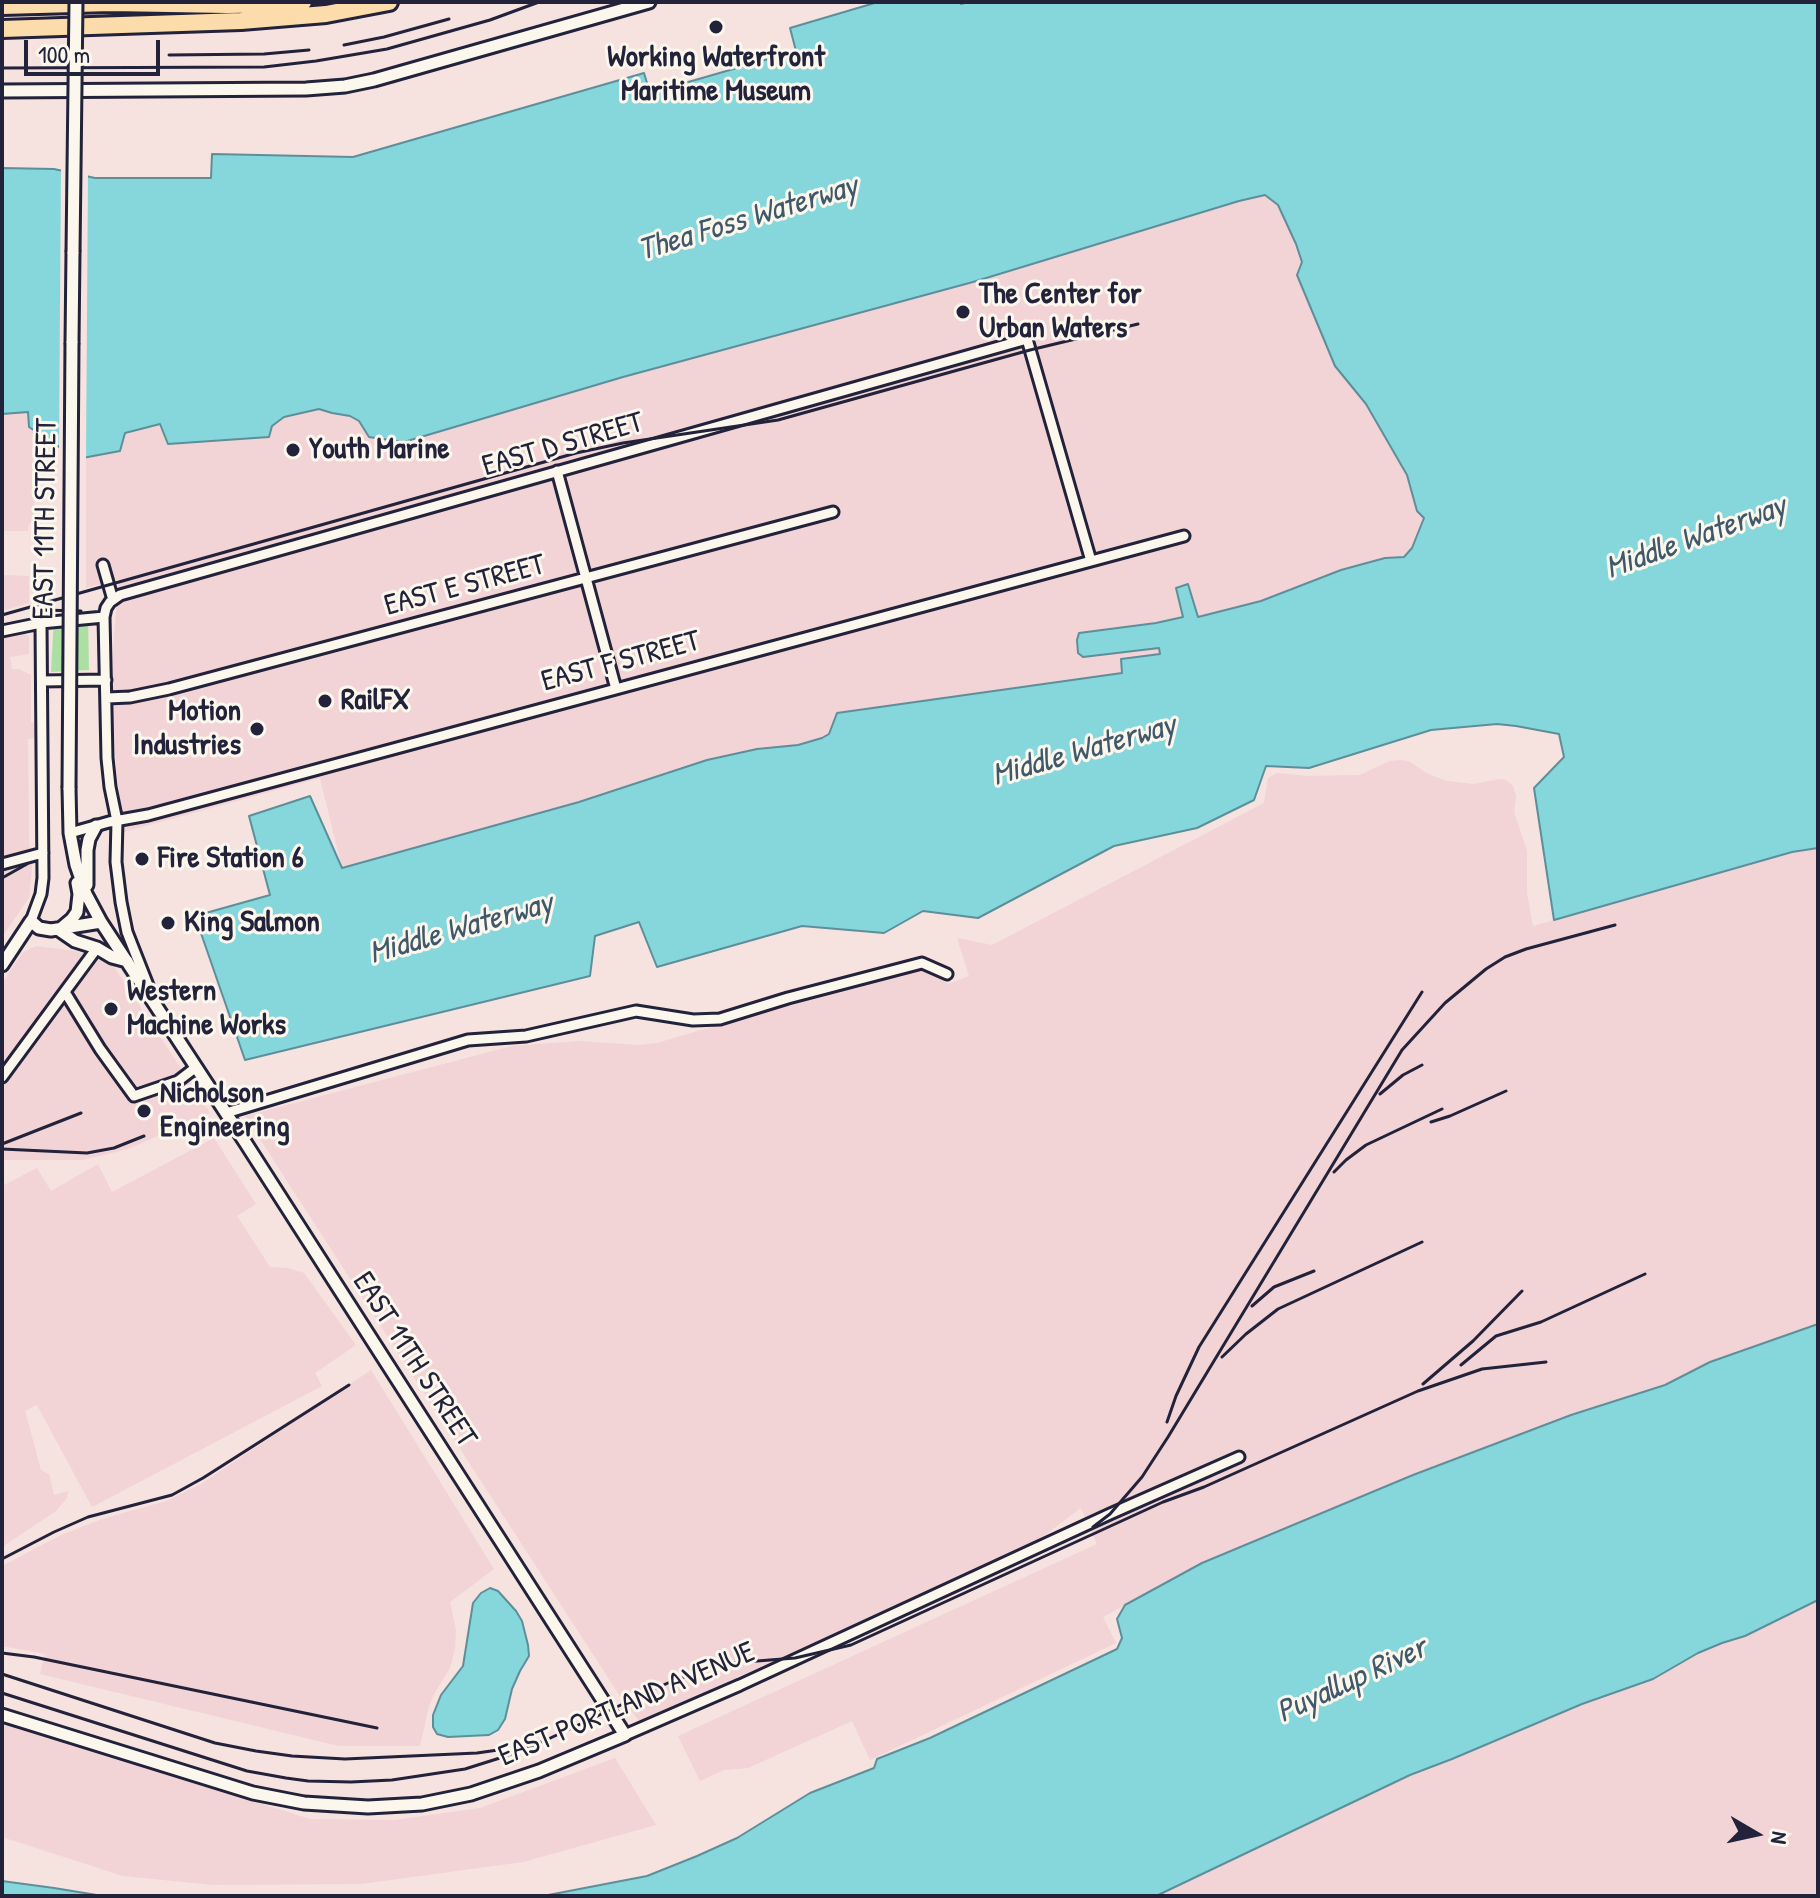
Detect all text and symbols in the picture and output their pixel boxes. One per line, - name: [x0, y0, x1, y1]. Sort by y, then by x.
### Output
- marker: Working Waterfront Maritime Museum: [707, 18, 725, 36]
- scale bar: [28, 24, 164, 74]
- text: 100 m: [38, 38, 90, 70]
- place label: Working Waterfront Maritime Museum: [607, 40, 825, 110]
- water label: Thea Foss Waterway: [634, 167, 862, 271]
- place label: The Center for Urban Waters: [979, 277, 1142, 348]
- marker: The Center for Urban Waters: [954, 303, 972, 321]
- street label: EAST D STREET: [478, 405, 648, 485]
- street label: EAST 11TH STREET: [26, 418, 66, 620]
- place label: Youth Marine: [309, 432, 450, 468]
- marker: Youth Marine: [284, 441, 302, 459]
- water label: Middle Waterway: [1601, 488, 1791, 588]
- street label: EAST E STREET: [381, 547, 549, 625]
- street label: EAST F STREET: [538, 624, 704, 700]
- place label: RailFX: [341, 683, 410, 719]
- marker: RailFX: [316, 692, 334, 710]
- place label: Motion Industries: [133, 694, 241, 764]
- water label: Middle Waterway: [988, 706, 1180, 796]
- marker: Motion Industries: [248, 720, 266, 738]
- place label: Fire Station 6: [158, 841, 304, 877]
- marker: Fire Station 6: [133, 850, 151, 868]
- water label: Middle Waterway: [365, 884, 557, 974]
- place label: King Salmon: [184, 905, 320, 941]
- marker: King Salmon: [159, 914, 177, 932]
- place label: Western Machine Works: [127, 974, 286, 1044]
- marker: Western Machine Works: [102, 1000, 120, 1018]
- place label: Nicholson Engineering: [160, 1076, 290, 1146]
- marker: Nicholson Engineering: [135, 1102, 153, 1120]
- street label: EAST 11TH STREET: [344, 1266, 484, 1454]
- water label: Puyallup River: [1271, 1629, 1433, 1733]
- street label: EAST PORTLAND AVENUE: [494, 1635, 760, 1775]
- north arrow: [1716, 1794, 1796, 1874]
- text: N: [1764, 1830, 1795, 1846]

